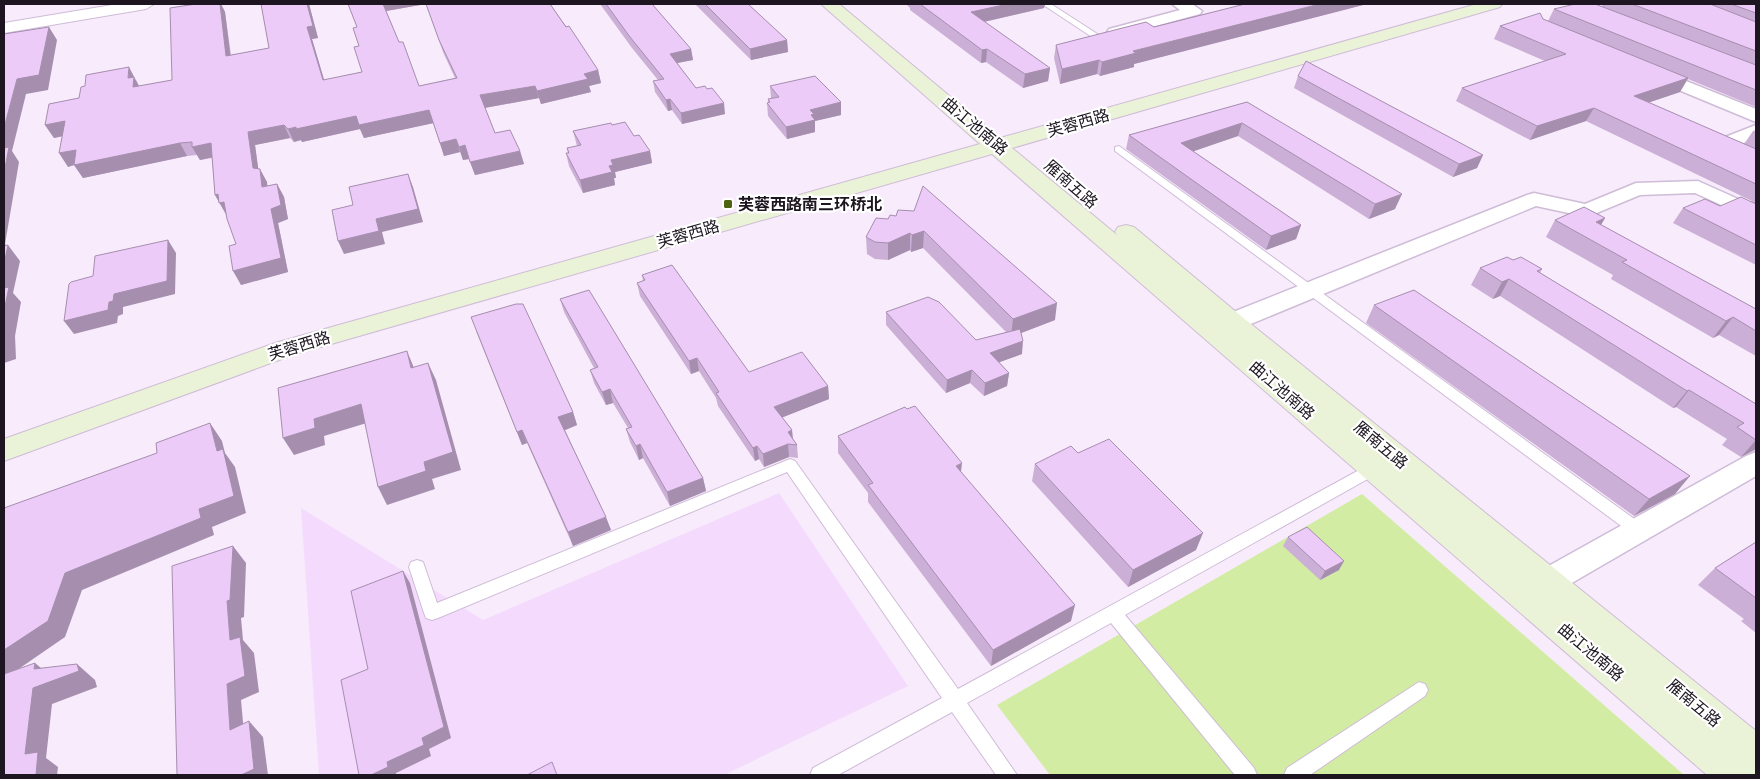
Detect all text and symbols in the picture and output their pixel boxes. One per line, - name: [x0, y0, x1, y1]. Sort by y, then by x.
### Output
- street label: 曲江池南路: [938, 93, 1012, 159]
- street label: 芙蓉西路: [1045, 105, 1111, 141]
- street label: 雁南五路: [1041, 156, 1101, 212]
- place label: 芙蓉西路南三环桥北: [738, 195, 882, 214]
- marker: 芙蓉西路南三环桥北: [722, 198, 734, 210]
- street label: 芙蓉西路: [655, 216, 721, 252]
- street label: 芙蓉西路: [266, 328, 332, 364]
- street label: 曲江池南路: [1246, 357, 1318, 423]
- street label: 雁南五路: [1350, 417, 1412, 473]
- street label: 曲江池南路: [1554, 619, 1628, 685]
- street label: 雁南五路: [1663, 675, 1725, 731]

